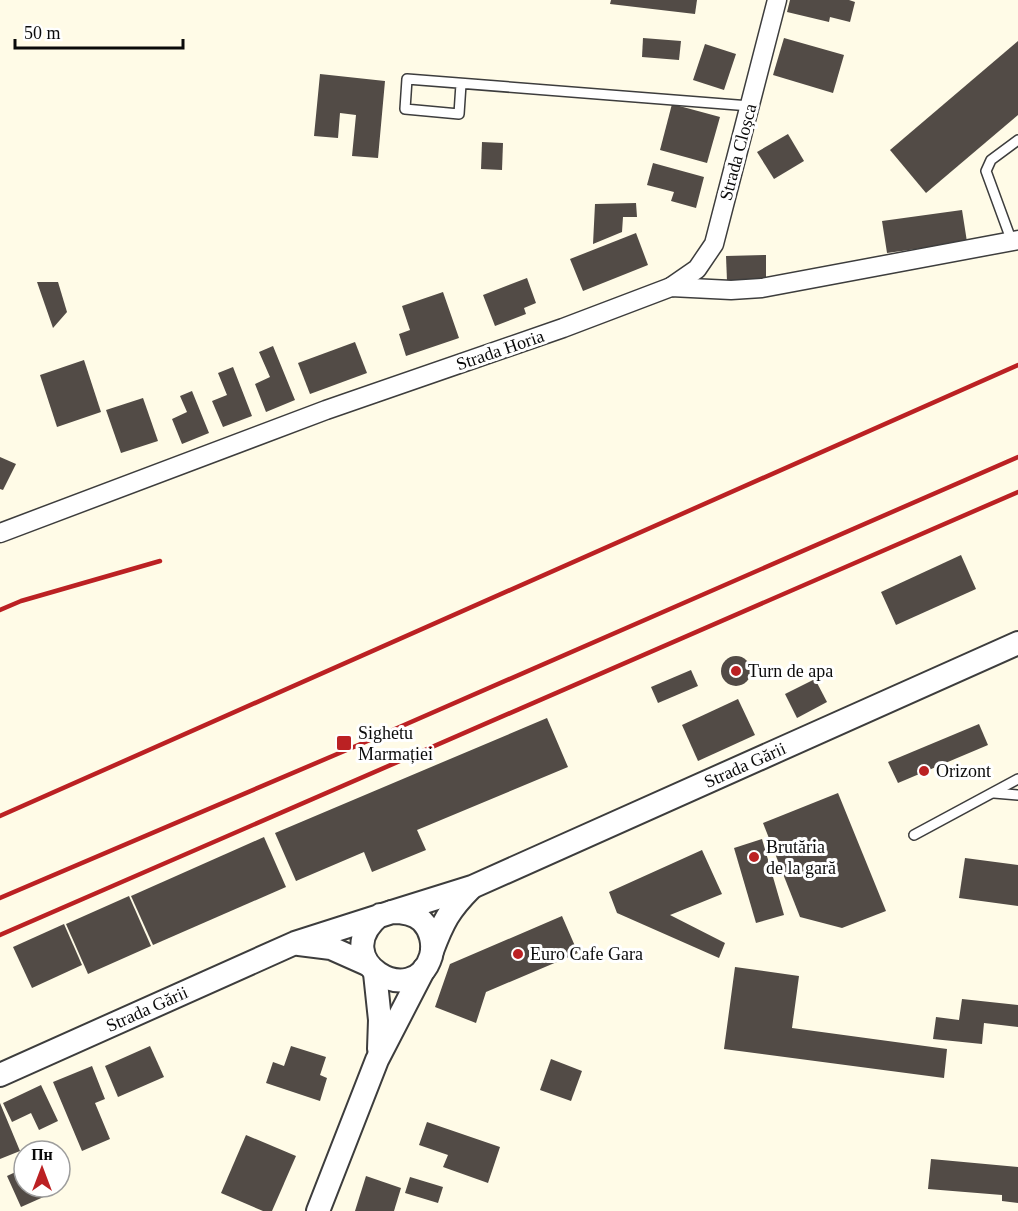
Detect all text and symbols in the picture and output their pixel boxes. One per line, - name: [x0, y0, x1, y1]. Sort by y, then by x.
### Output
- scale bar: [15, 12, 183, 50]
- text: 50 m: [24, 23, 61, 43]
- street label: Strada Cloșca: [715, 101, 761, 203]
- street label: Strada Horia: [454, 326, 547, 374]
- place label: Turn de apa: [748, 661, 833, 681]
- marker: Turn de apa: [729, 664, 743, 678]
- place label: Sighetu Marmației: [358, 723, 433, 764]
- marker: Sighetu Marmației: [335, 734, 353, 752]
- street label: Strada Gării: [701, 738, 789, 792]
- place label: Orizont: [936, 761, 991, 781]
- marker: Orizont: [917, 764, 931, 778]
- place label: Brutăria de la gară: [766, 837, 836, 878]
- marker: Brutăria de la gară: [747, 850, 761, 864]
- place label: Euro Cafe Gara: [530, 944, 643, 964]
- marker: Euro Cafe Gara: [511, 947, 525, 961]
- street label: Strada Gării: [103, 982, 191, 1036]
- north arrow: [12, 1139, 72, 1199]
- text: Пн: [31, 1146, 53, 1163]

